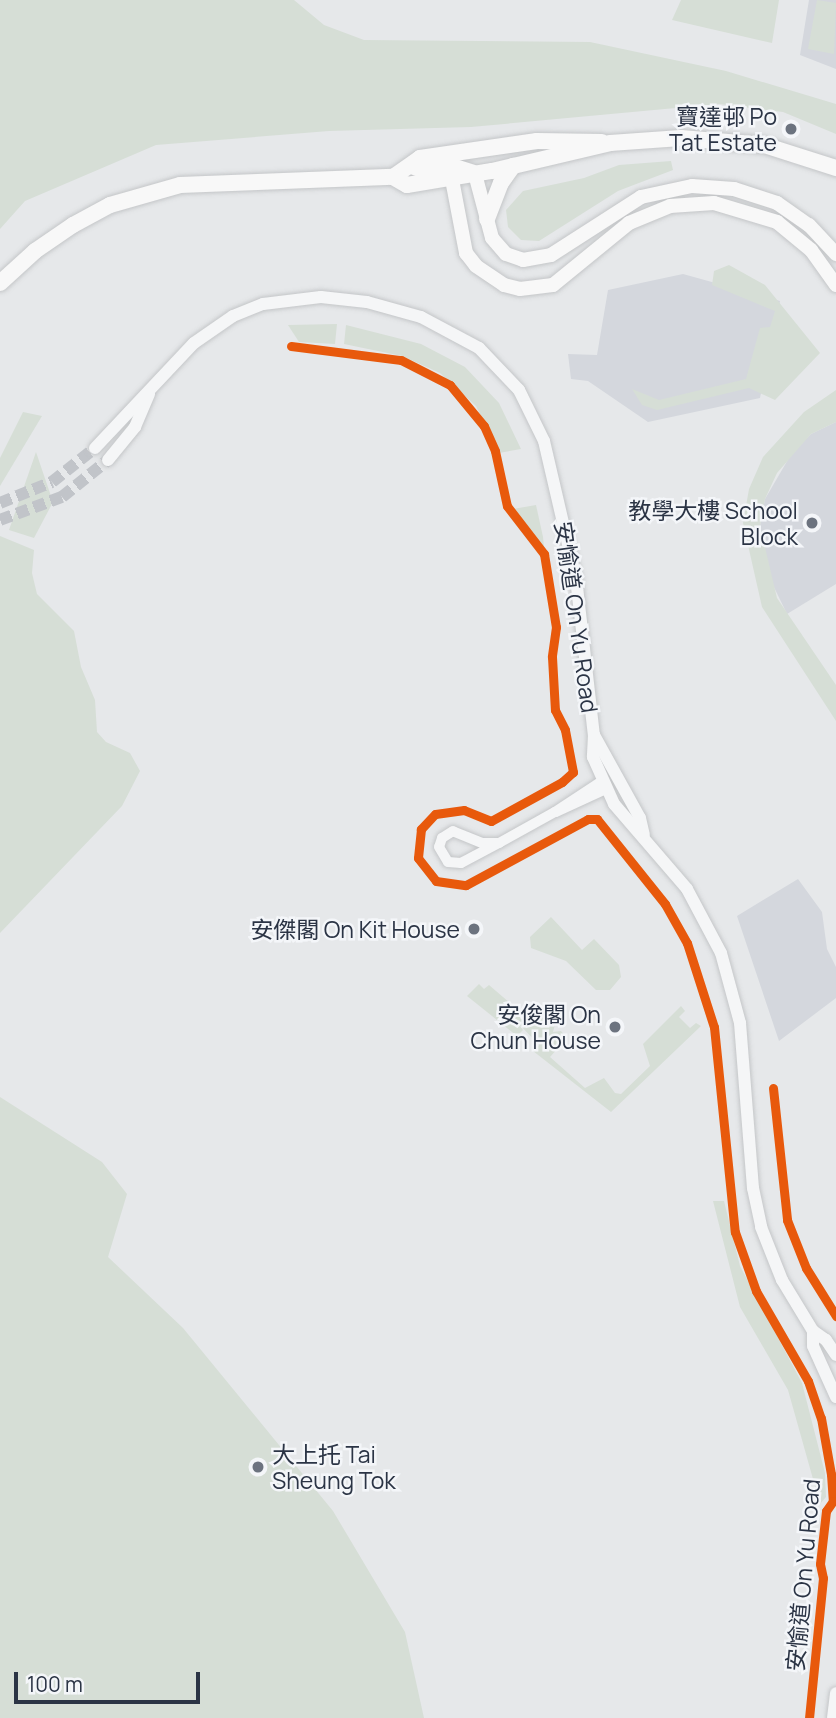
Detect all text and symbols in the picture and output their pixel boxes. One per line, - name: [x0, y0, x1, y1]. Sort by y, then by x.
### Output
- place label: 寶達邨 Po Tat Estate: [669, 102, 777, 156]
- marker: 寶達邨 Po Tat Estate: [783, 121, 799, 137]
- place label: 教學大樓 School Block: [628, 496, 798, 550]
- marker: 教學大樓 School Block: [804, 515, 820, 531]
- street label: 安愉道 On Yu Road: [550, 519, 604, 715]
- place label: 安傑閣 On Kit House: [250, 915, 460, 943]
- marker: 安傑閣 On Kit House: [466, 921, 482, 937]
- place label: 安俊閣 On Chun House: [470, 1000, 601, 1054]
- marker: 安俊閣 On Chun House: [607, 1019, 623, 1035]
- place label: 大上托 Tai Sheung Tok: [272, 1440, 396, 1494]
- marker: 大上托 Tai Sheung Tok: [250, 1459, 266, 1475]
- street label: 安愉道 On Yu Road: [781, 1478, 825, 1672]
- scale bar: [18, 1658, 203, 1702]
- text: 100 m: [27, 1670, 83, 1698]

